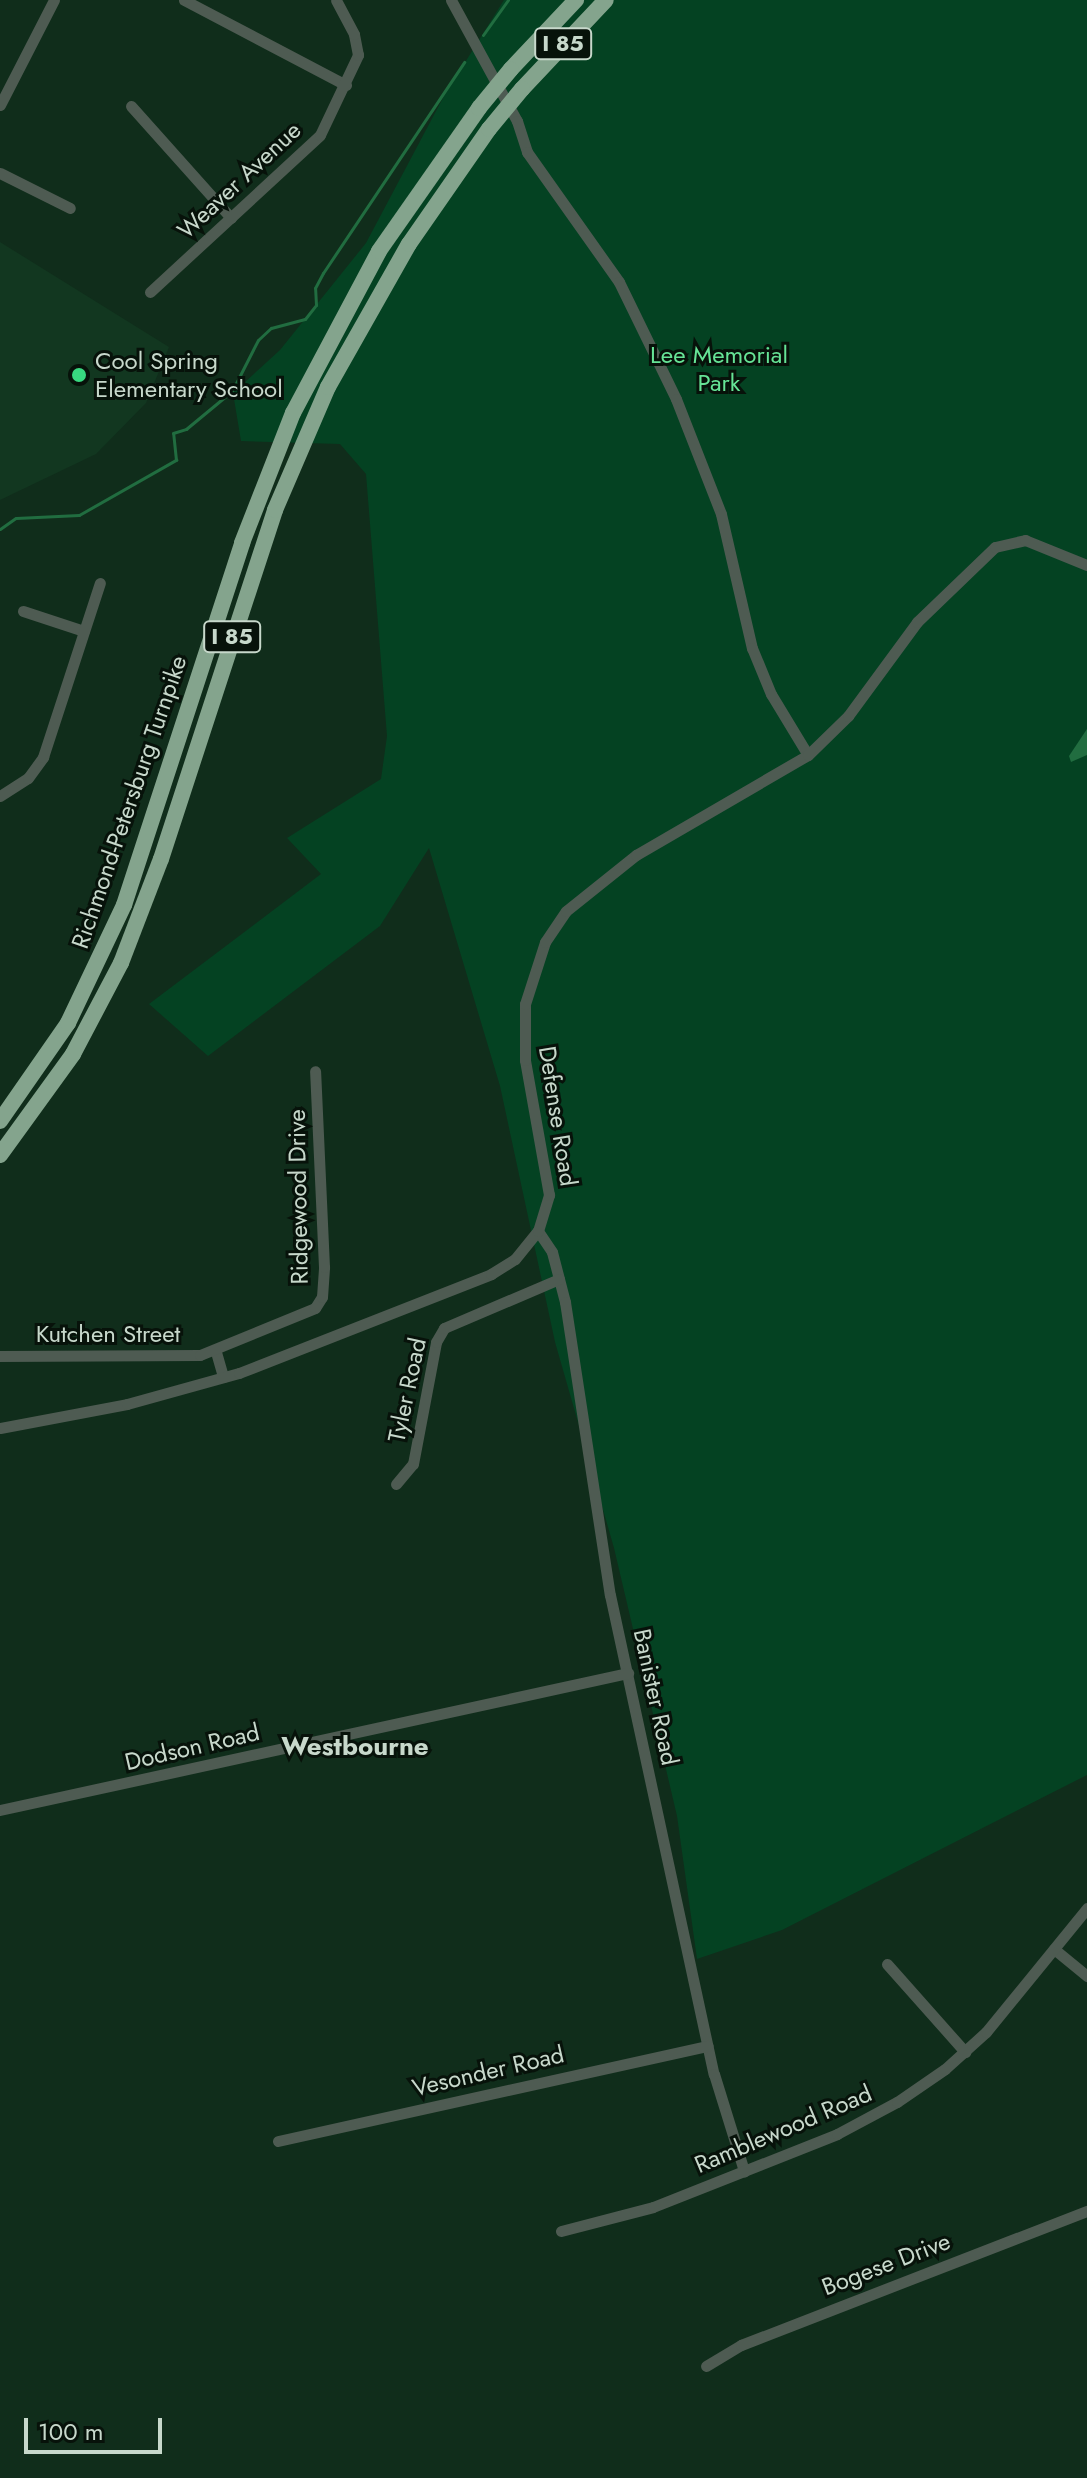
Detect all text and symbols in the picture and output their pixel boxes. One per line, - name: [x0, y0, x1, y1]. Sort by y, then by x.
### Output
- road number: I 85: [533, 26, 593, 62]
- street label: Weaver Avenue: [171, 115, 307, 245]
- park label: Lee Memorial Park: [650, 341, 788, 397]
- place label: Cool Spring Elementary School: [95, 347, 283, 403]
- marker: Cool Spring Elementary School: [70, 366, 88, 384]
- road number: I 85: [202, 619, 262, 655]
- street label: Richmond-Petersburg Turnpike: [65, 652, 193, 952]
- street label: Defense Road: [533, 1044, 583, 1188]
- street label: Ridgewood Drive: [282, 1109, 314, 1285]
- street label: Kutchen Street: [36, 1320, 180, 1348]
- street label: Tyler Road: [382, 1335, 432, 1445]
- street label: Banister Road: [627, 1626, 685, 1768]
- street label: Dodson Road: [122, 1718, 262, 1776]
- district label: Westbourne: [281, 1731, 429, 1763]
- street label: Vesonder Road: [409, 2040, 567, 2102]
- street label: Ramblewood Road: [690, 2079, 876, 2179]
- street label: Bogese Drive: [818, 2226, 954, 2302]
- scale bar: [28, 2402, 166, 2452]
- text: 100 m: [38, 2414, 104, 2449]

